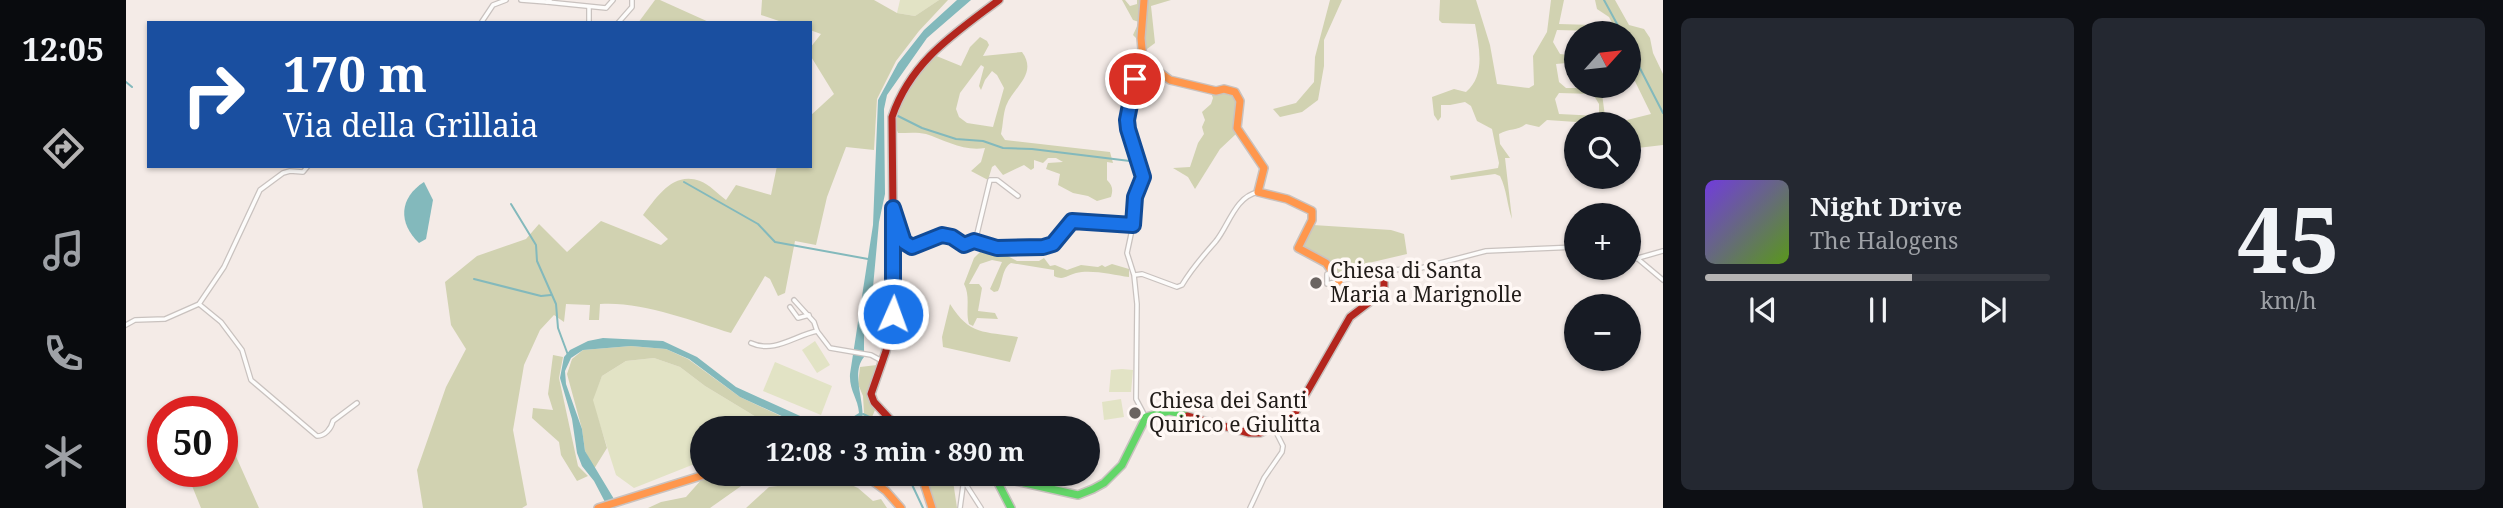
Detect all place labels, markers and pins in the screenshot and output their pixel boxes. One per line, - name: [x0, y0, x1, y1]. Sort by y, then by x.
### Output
- pin: [1105, 49, 1165, 109]
- place label: Chiesa di Santa Maria a Marignolle: [1330, 256, 1522, 308]
- marker: Chiesa di Santa Maria a Marignolle: [1308, 275, 1324, 291]
- place label: Chiesa dei Santi Quirico e Giulitta: [1149, 386, 1321, 438]
- marker: Chiesa dei Santi Quirico e Giulitta: [1127, 405, 1143, 421]

